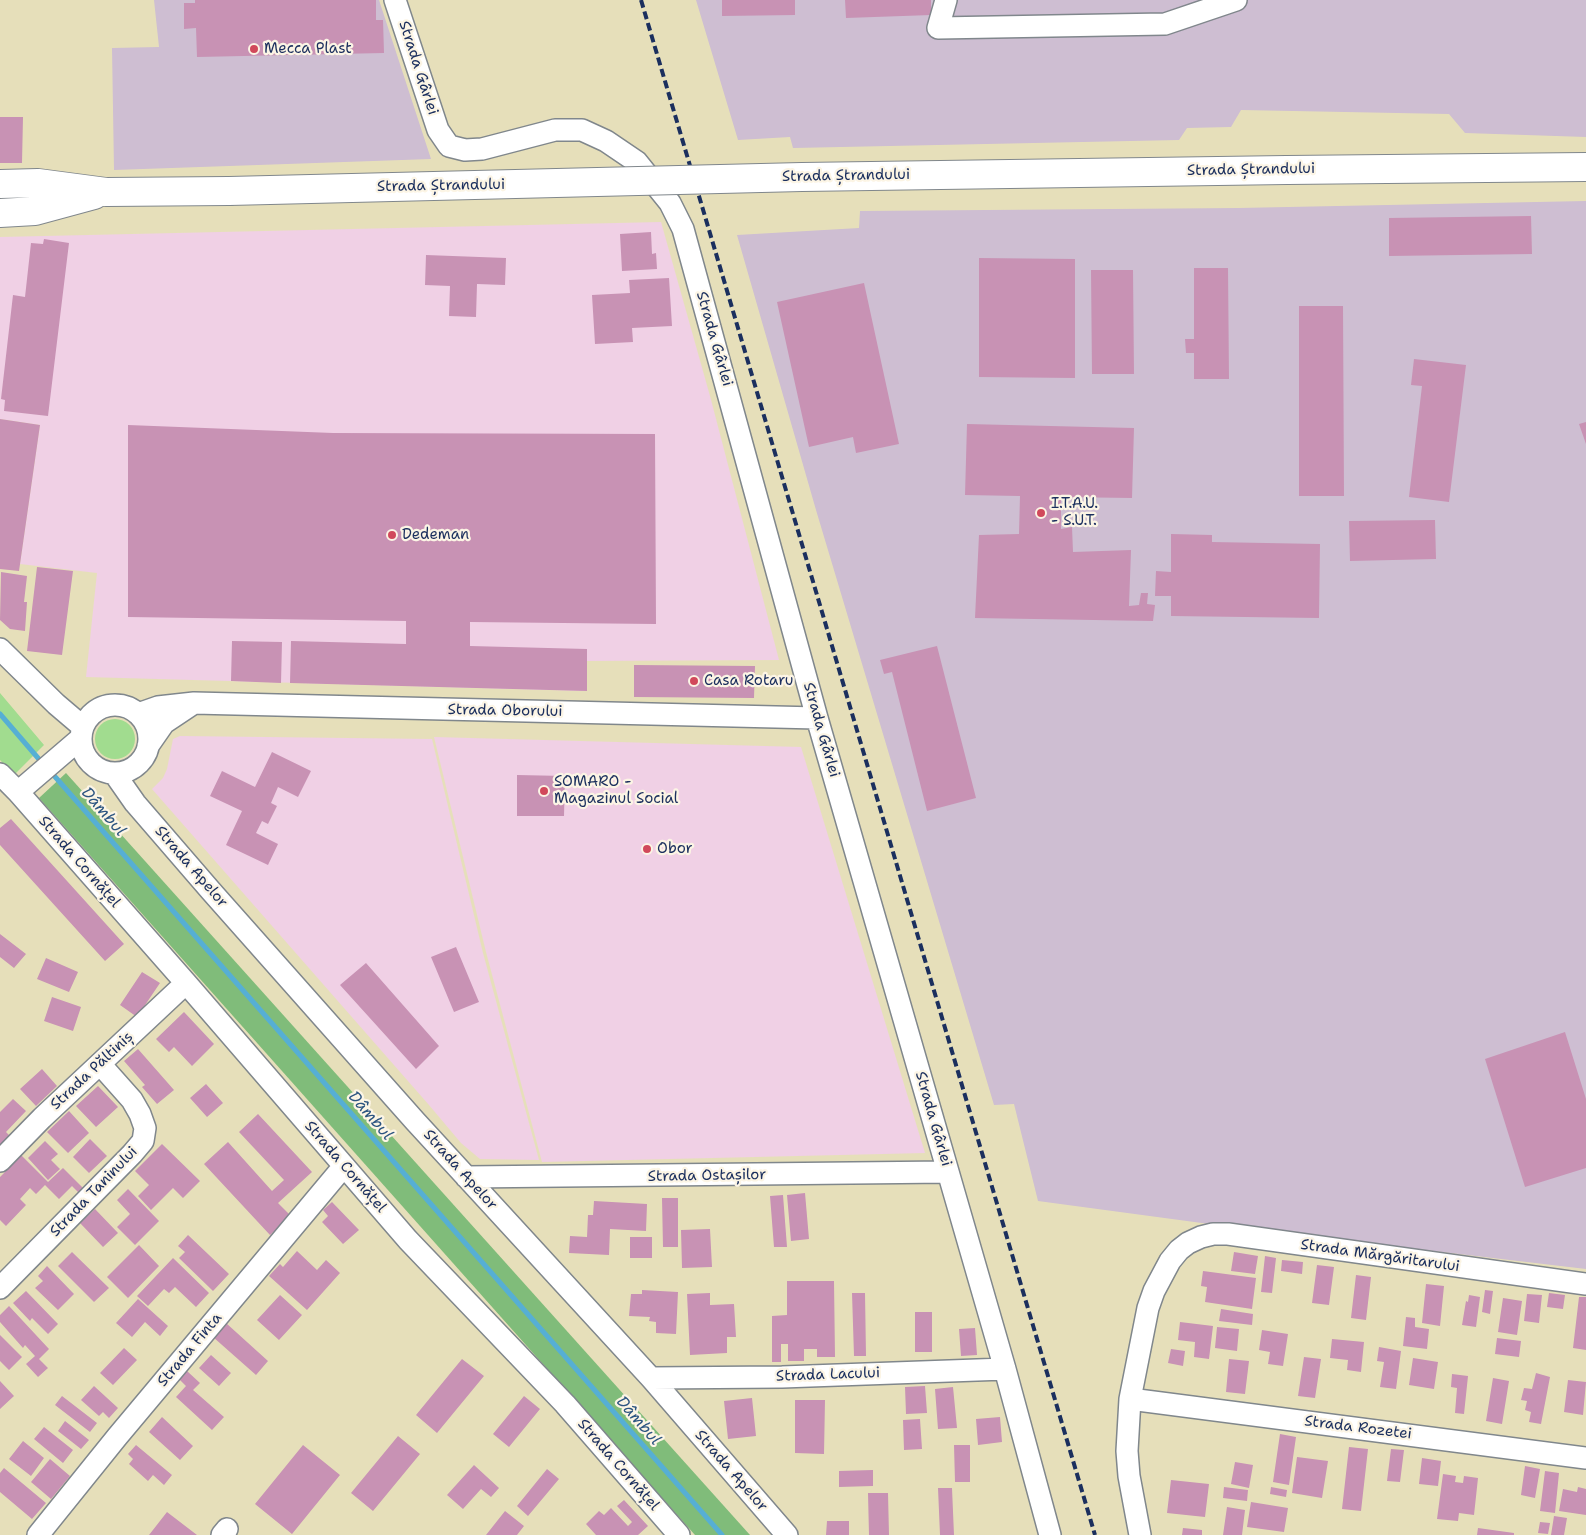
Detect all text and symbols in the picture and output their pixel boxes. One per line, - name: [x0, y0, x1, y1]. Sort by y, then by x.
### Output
- street label: Strada Gârlei: [394, 19, 442, 117]
- place label: Mecca Plast: [264, 40, 352, 58]
- marker: Mecca Plast: [248, 43, 260, 55]
- street label: Strada Ștrandului: [1187, 160, 1315, 180]
- street label: Strada Ștrandului: [782, 166, 910, 186]
- street label: Strada Ștrandului: [377, 176, 505, 196]
- street label: Strada Gârlei: [692, 289, 736, 389]
- place label: I.T.A.U. - S.U.T.: [1051, 495, 1098, 530]
- marker: I.T.A.U. - S.U.T.: [1035, 507, 1047, 519]
- place label: Dedeman: [402, 526, 469, 544]
- marker: Dedeman: [386, 529, 398, 541]
- place label: Casa Rotaru: [704, 672, 793, 690]
- marker: Casa Rotaru: [688, 675, 700, 687]
- street label: Strada Gârlei: [799, 680, 843, 780]
- street label: Strada Oborului: [447, 701, 563, 721]
- place label: SOMARO - Magazinul Social: [554, 773, 678, 808]
- water label: Dâmbul: [77, 784, 129, 840]
- marker: SOMARO - Magazinul Social: [538, 785, 550, 797]
- street label: Strada Cornățel: [34, 812, 124, 912]
- street label: Strada Apelor: [151, 823, 231, 911]
- place label: Obor: [657, 840, 693, 858]
- marker: Obor: [641, 843, 653, 855]
- street label: Strada Păltiniș: [47, 1028, 137, 1114]
- street label: Strada Gârlei: [911, 1069, 955, 1169]
- water label: Dâmbul: [344, 1088, 396, 1144]
- street label: Strada Cornățel: [300, 1117, 390, 1217]
- street label: Strada Apelor: [419, 1126, 501, 1214]
- street label: Strada Taninului: [46, 1143, 142, 1241]
- street label: Strada Ostașilor: [648, 1166, 766, 1186]
- street label: Strada Mărgăritarului: [1299, 1236, 1461, 1276]
- street label: Strada Finta: [154, 1309, 226, 1391]
- street label: Strada Lacului: [776, 1364, 880, 1386]
- water label: Dâmbul: [612, 1393, 664, 1449]
- street label: Strada Rozetei: [1303, 1412, 1413, 1444]
- street label: Strada Cornățel: [573, 1415, 663, 1515]
- street label: Strada Apelor: [691, 1427, 771, 1515]

